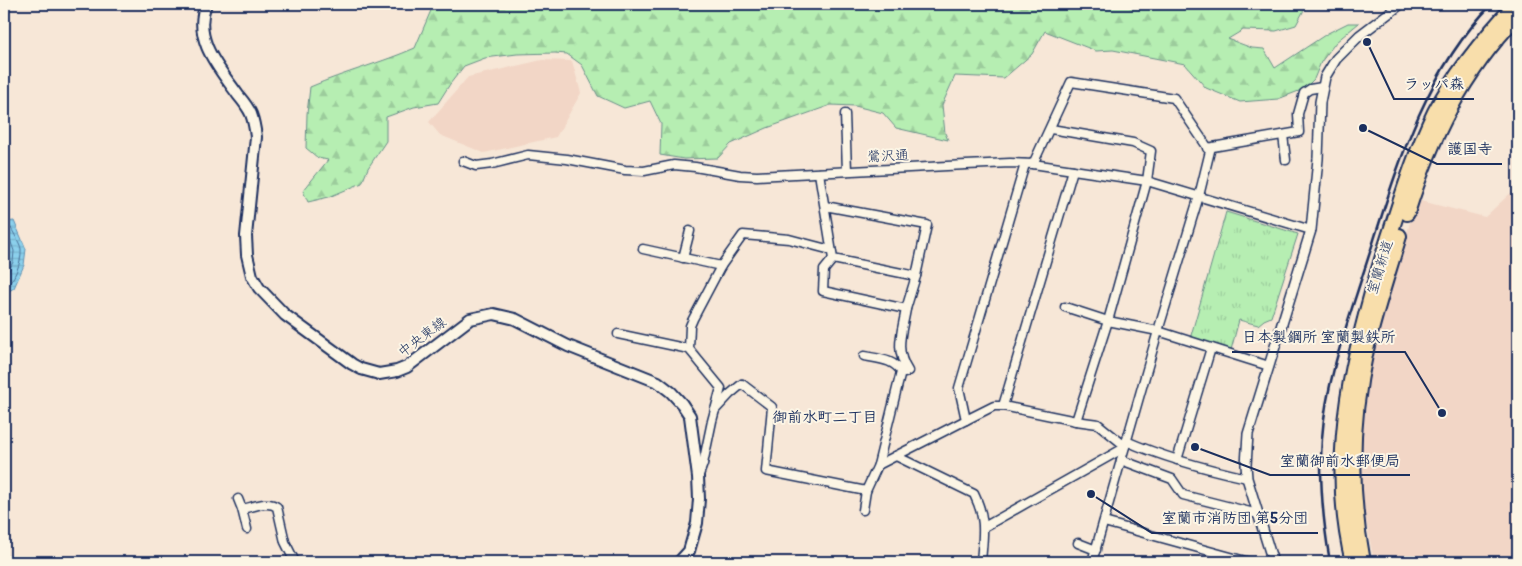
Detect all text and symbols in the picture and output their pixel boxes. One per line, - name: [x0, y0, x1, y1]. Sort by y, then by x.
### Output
- callout: ラッパ森: [1394, 69, 1474, 99]
- text: ラッパ森: [1404, 75, 1464, 94]
- callout: 護国寺: [1437, 134, 1502, 164]
- text: 護国寺: [1447, 140, 1493, 159]
- street label: 鶯沢通: [867, 146, 909, 166]
- street label: 室蘭新道: [1364, 238, 1396, 296]
- street label: 中央東線: [395, 313, 449, 361]
- callout: 日本製鋼所 室蘭製鉄所: [1232, 322, 1405, 352]
- text: 日本製鋼所 室蘭製鉄所: [1242, 328, 1396, 347]
- district label: 御前水町二丁目: [772, 408, 878, 427]
- callout: 室蘭御前水郵便局: [1270, 445, 1410, 475]
- text: 室蘭御前水郵便局: [1280, 452, 1400, 471]
- callout: 室蘭市消防団 第5分団: [1152, 503, 1318, 533]
- text: 室蘭市消防団 第5分団: [1162, 509, 1308, 528]

